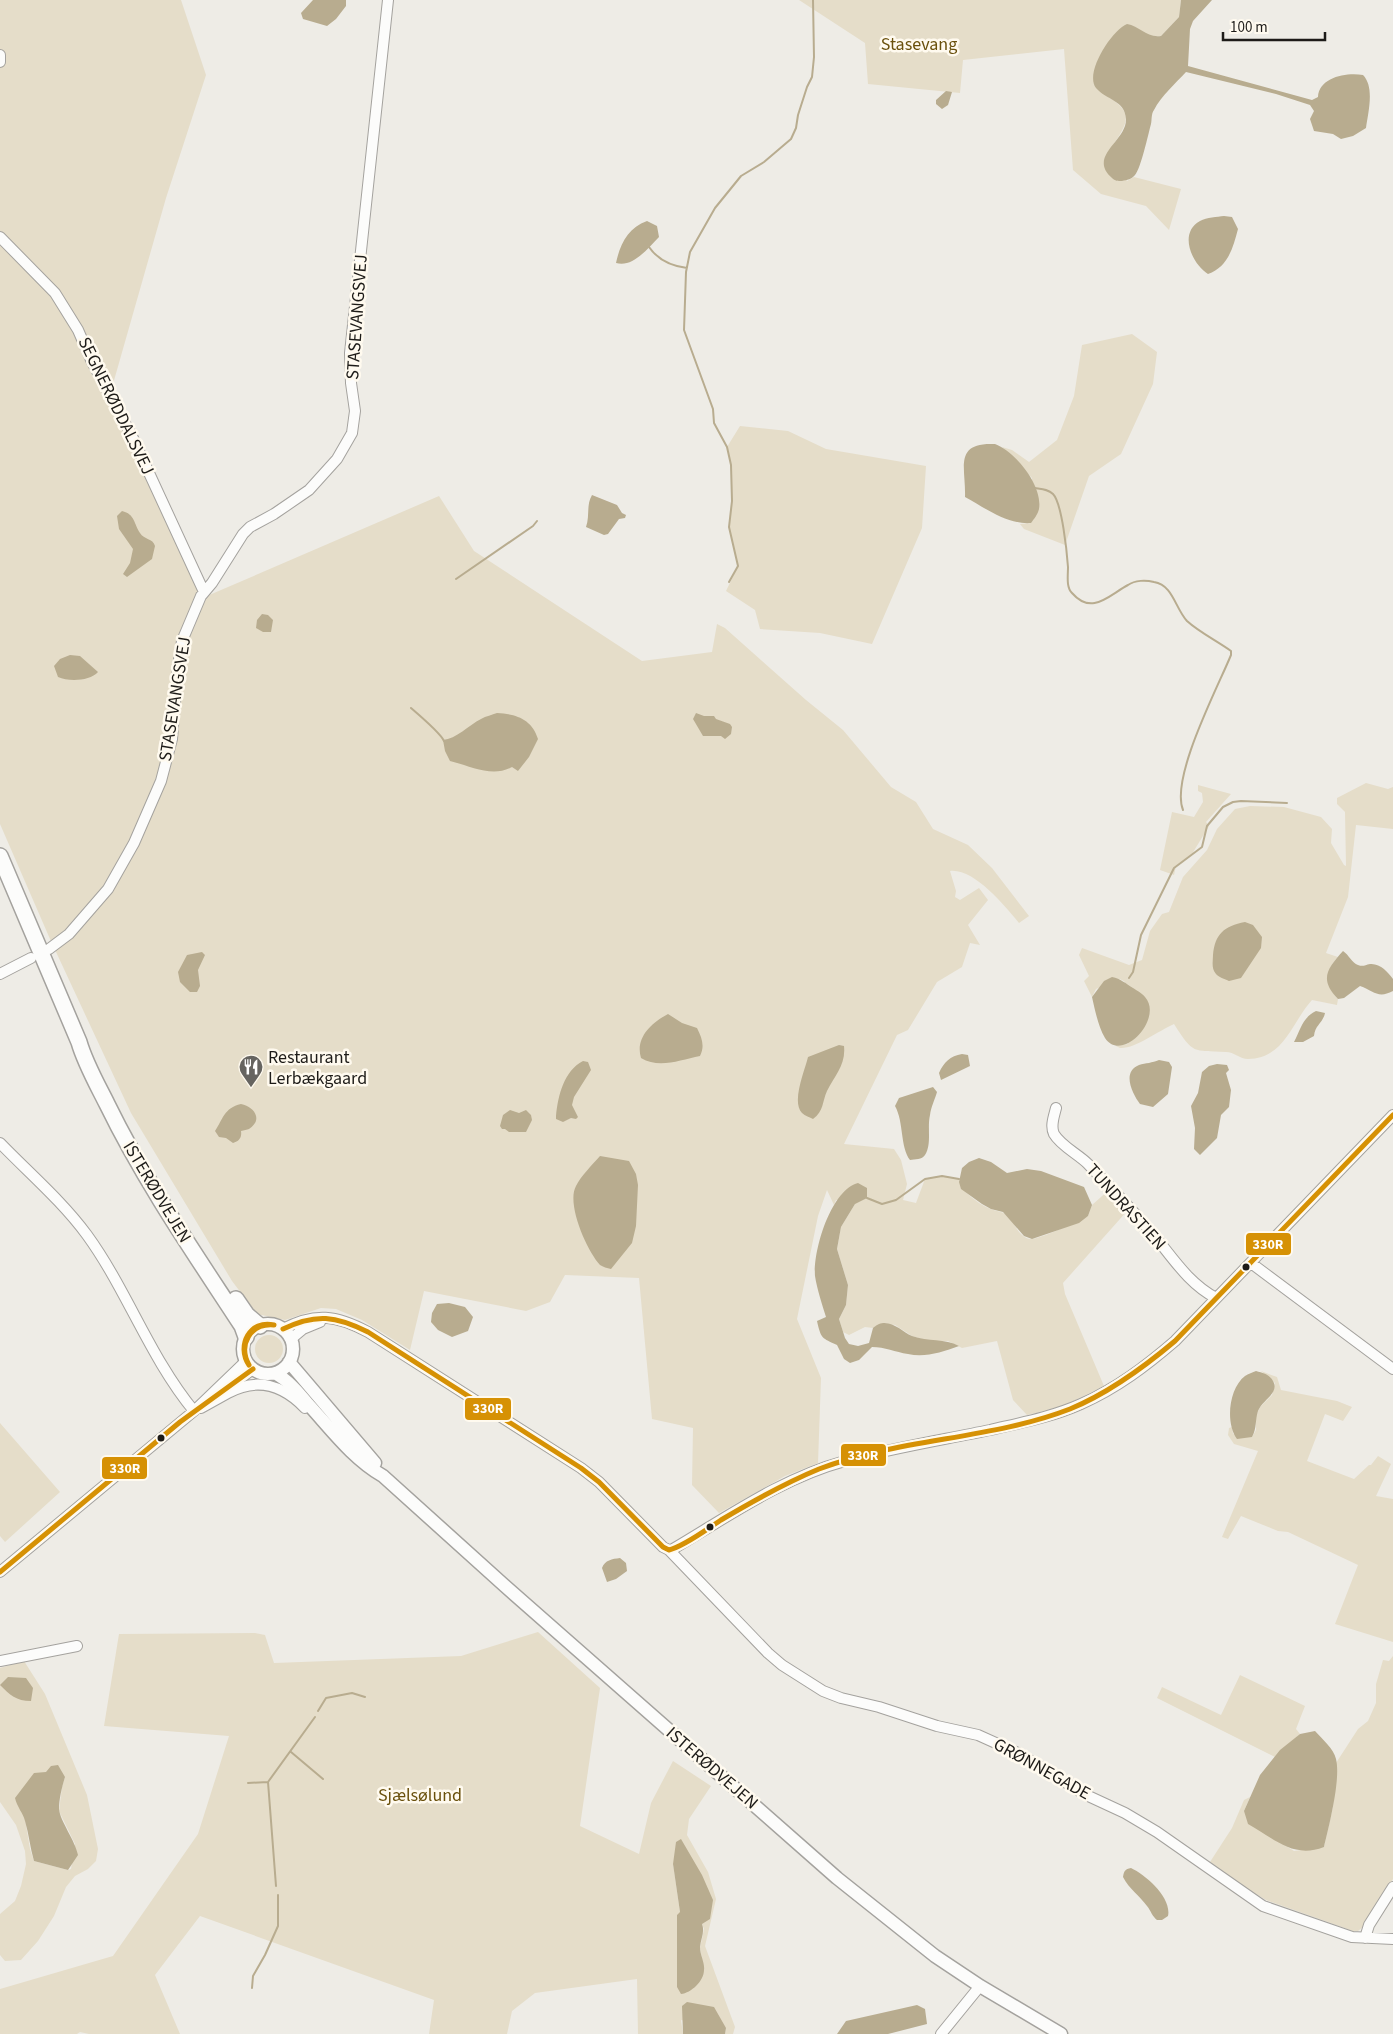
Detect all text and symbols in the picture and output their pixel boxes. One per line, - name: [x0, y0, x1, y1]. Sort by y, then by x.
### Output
- scale bar: [1223, 10, 1326, 42]
- text: 100 m: [1230, 17, 1268, 38]
- park label: Stasevang: [881, 32, 957, 57]
- street label: STASEVANGSVEJ: [340, 253, 374, 381]
- street label: SEGNERØDDALSVEJ: [72, 333, 160, 479]
- street label: STASEVANGSVEJ: [153, 635, 197, 763]
- place label: Restaurant Lerbækgaard: [268, 1045, 367, 1091]
- restaurant icon: Restaurant Lerbækgaard: [238, 1054, 264, 1088]
- street label: ISTERØDVEJEN: [117, 1136, 197, 1248]
- street label: TUNDRASTIEN: [1080, 1158, 1172, 1256]
- line badge: 330R: [1245, 1232, 1292, 1256]
- text: 330R: [1253, 1235, 1284, 1255]
- unlabelled marker: [1241, 1262, 1251, 1272]
- line badge: 330R: [464, 1397, 512, 1421]
- text: 330R: [473, 1399, 504, 1419]
- unlabelled marker: [156, 1433, 166, 1443]
- line badge: 330R: [840, 1443, 887, 1467]
- text: 330R: [848, 1446, 879, 1466]
- line badge: 330R: [101, 1456, 148, 1480]
- text: 330R: [110, 1459, 141, 1479]
- unlabelled marker: [705, 1522, 715, 1532]
- street label: ISTERØDVEJEN: [661, 1721, 763, 1815]
- street label: GRØNNEGADE: [989, 1732, 1095, 1806]
- park label: Sjælsølund: [378, 1783, 462, 1808]

